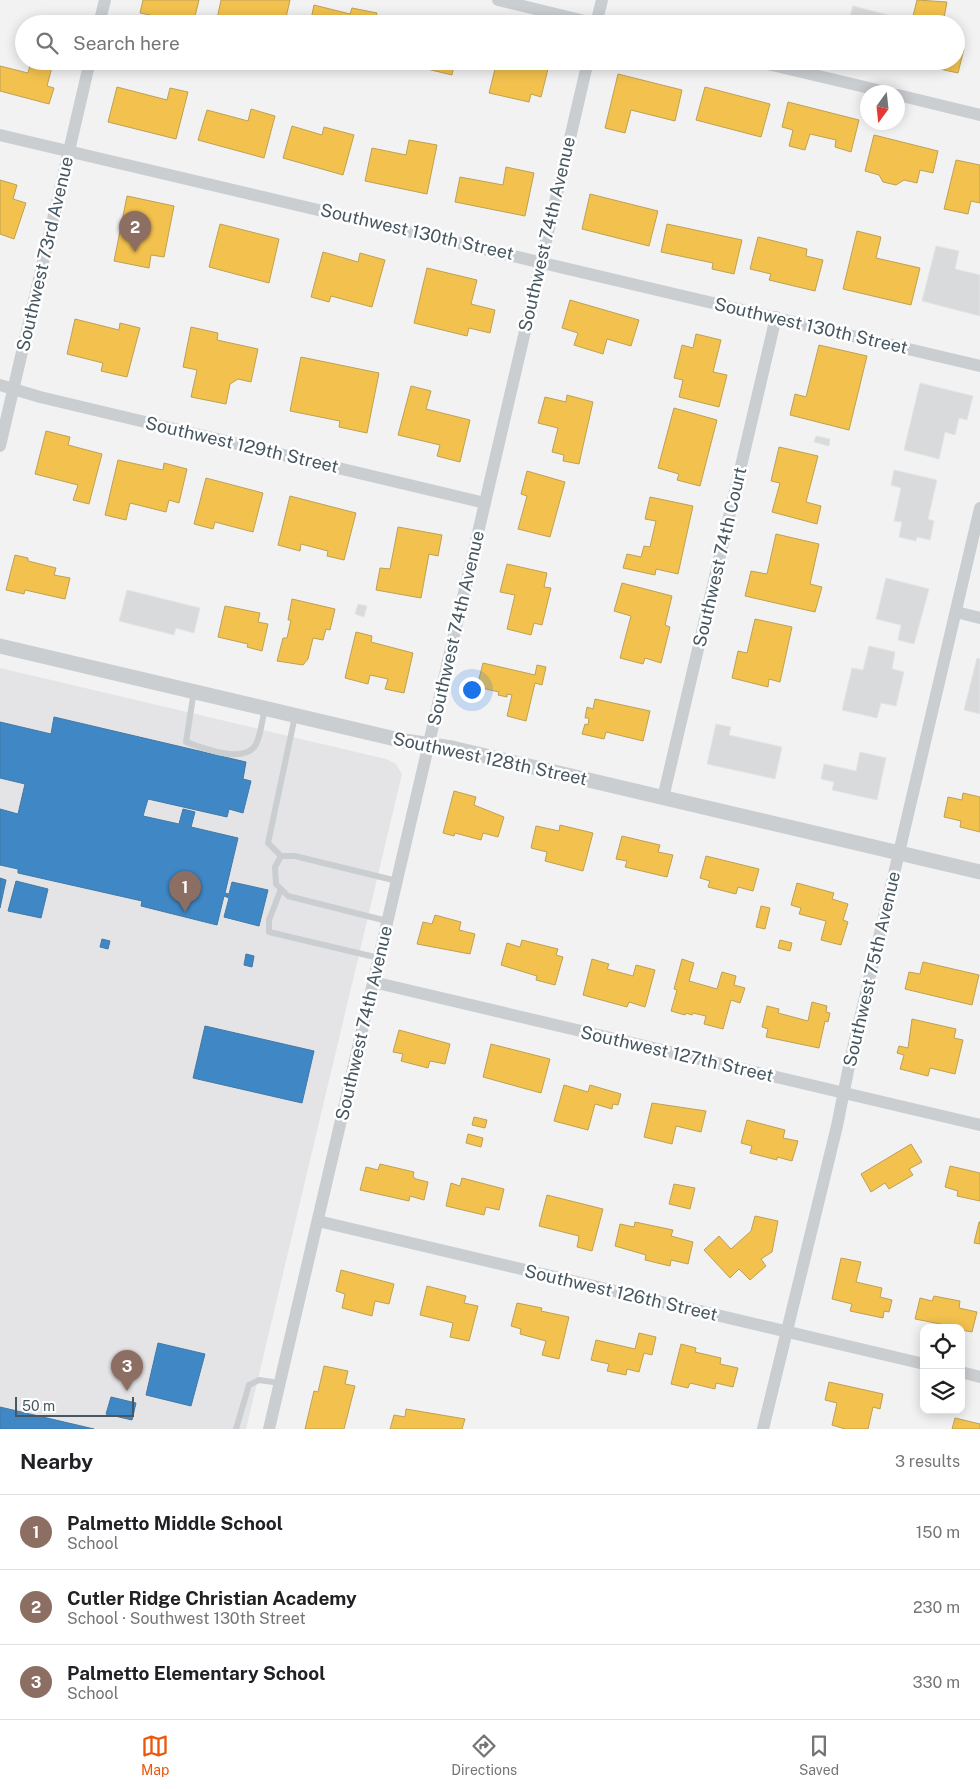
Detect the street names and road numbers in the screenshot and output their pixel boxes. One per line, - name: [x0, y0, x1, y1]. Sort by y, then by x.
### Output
- street label: Southwest 74th Avenue: [514, 134, 579, 333]
- street label: Southwest 73rd Avenue: [12, 154, 77, 354]
- street label: Southwest 130th Street: [318, 199, 516, 264]
- street label: Southwest 130th Street: [712, 293, 910, 358]
- street label: Southwest 129th Street: [143, 412, 341, 477]
- street label: Southwest 74th Court: [689, 465, 750, 649]
- street label: Southwest 74th Avenue: [423, 528, 488, 727]
- street label: Southwest 128th Street: [391, 728, 589, 789]
- street label: Southwest 75th Avenue: [839, 869, 904, 1069]
- street label: Southwest 74th Avenue: [331, 923, 396, 1122]
- street label: Southwest 127th Street: [579, 1021, 776, 1086]
- street label: Southwest 126th Street: [522, 1260, 720, 1325]

